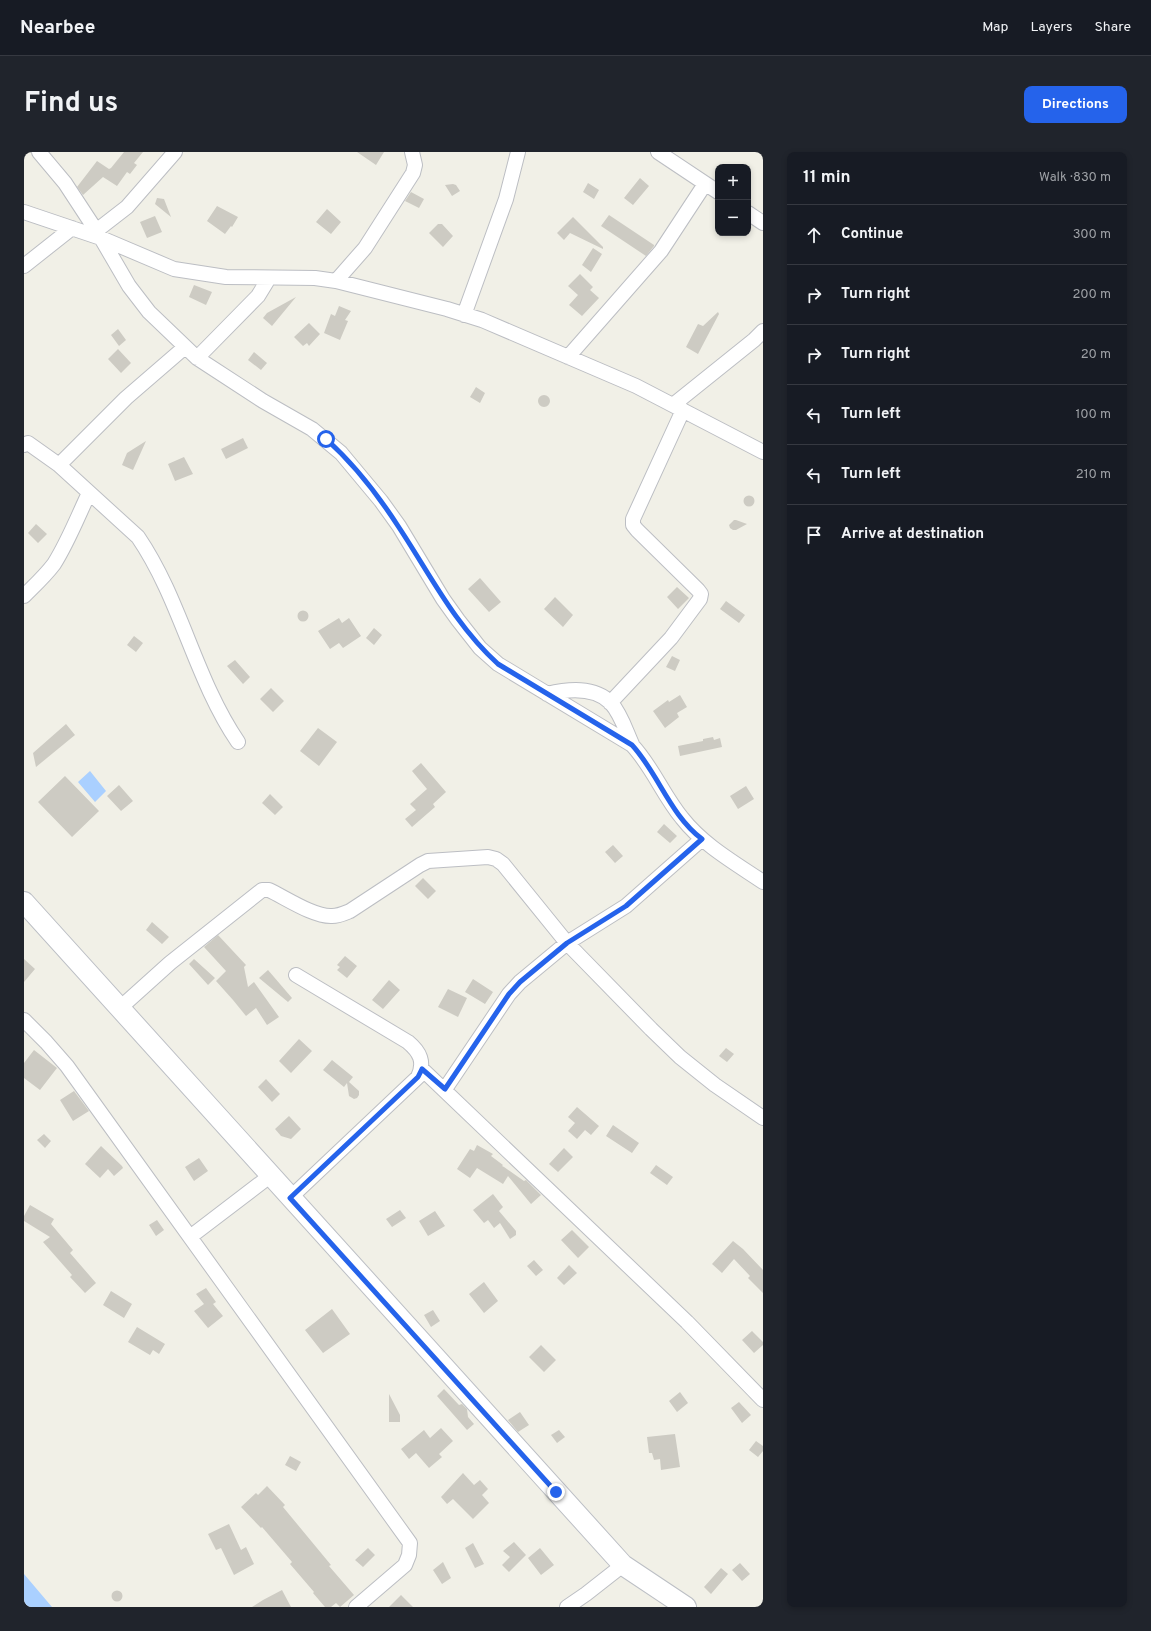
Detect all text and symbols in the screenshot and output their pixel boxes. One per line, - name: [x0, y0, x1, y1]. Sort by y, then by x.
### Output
- text: Nearbee: [20, 16, 95, 40]
- text: Map: [982, 19, 1008, 36]
- text: Layers: [1030, 19, 1072, 36]
- text: Share: [1094, 19, 1131, 36]
- text: Find us: [24, 86, 118, 122]
- button: Directions: [1024, 86, 1127, 123]
- map controls: [715, 164, 751, 236]
- button: +: [715, 164, 751, 200]
- text: 11 min: [803, 167, 851, 189]
- text: Walk · 830 m: [1039, 170, 1111, 186]
- button: −: [715, 200, 751, 236]
- icon: ahead: [803, 224, 825, 246]
- text: Continue: [841, 225, 903, 244]
- text: 300 m: [1073, 227, 1111, 243]
- icon: right: [803, 284, 825, 306]
- text: Turn right: [841, 285, 910, 304]
- text: 200 m: [1072, 287, 1111, 303]
- icon: right: [803, 344, 825, 366]
- text: Turn right: [841, 345, 910, 364]
- text: 20 m: [1081, 347, 1111, 363]
- icon: left: [803, 404, 825, 426]
- text: Turn left: [841, 405, 901, 424]
- text: 100 m: [1075, 407, 1111, 423]
- route start: [317, 430, 335, 448]
- icon: left: [803, 464, 825, 486]
- text: Turn left: [841, 465, 901, 484]
- text: 210 m: [1076, 467, 1111, 483]
- icon: arrive: [803, 524, 825, 546]
- text: Arrive at destination: [841, 525, 984, 544]
- route end: [547, 1483, 565, 1501]

